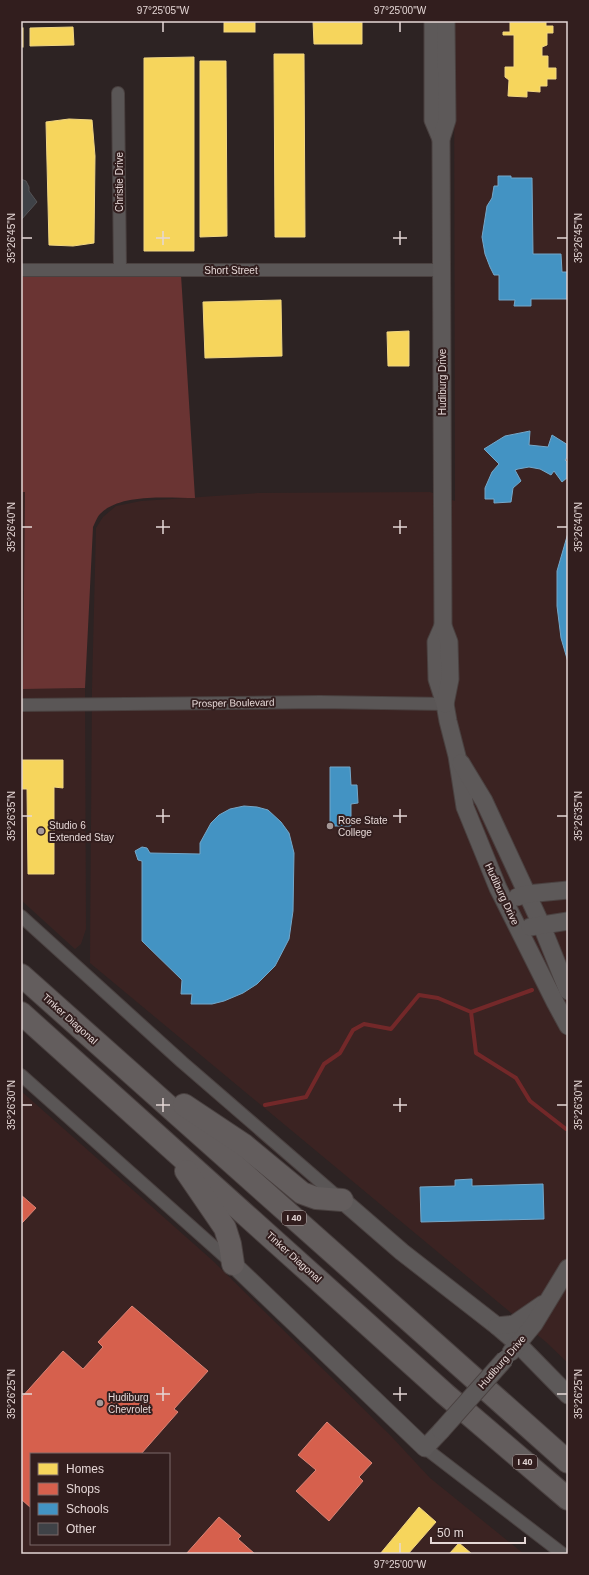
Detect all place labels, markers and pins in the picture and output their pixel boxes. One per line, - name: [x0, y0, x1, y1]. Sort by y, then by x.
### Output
- place label: Rose State College: [338, 815, 388, 838]
- place label: Studio 6 Extended Stay: [49, 820, 114, 843]
- marker: Rose State College: [325, 821, 335, 831]
- marker: Studio 6 Extended Stay: [36, 826, 46, 836]
- place label: Hudiburg Chevrolet: [108, 1392, 151, 1415]
- marker: Hudiburg Chevrolet: [95, 1398, 105, 1408]

